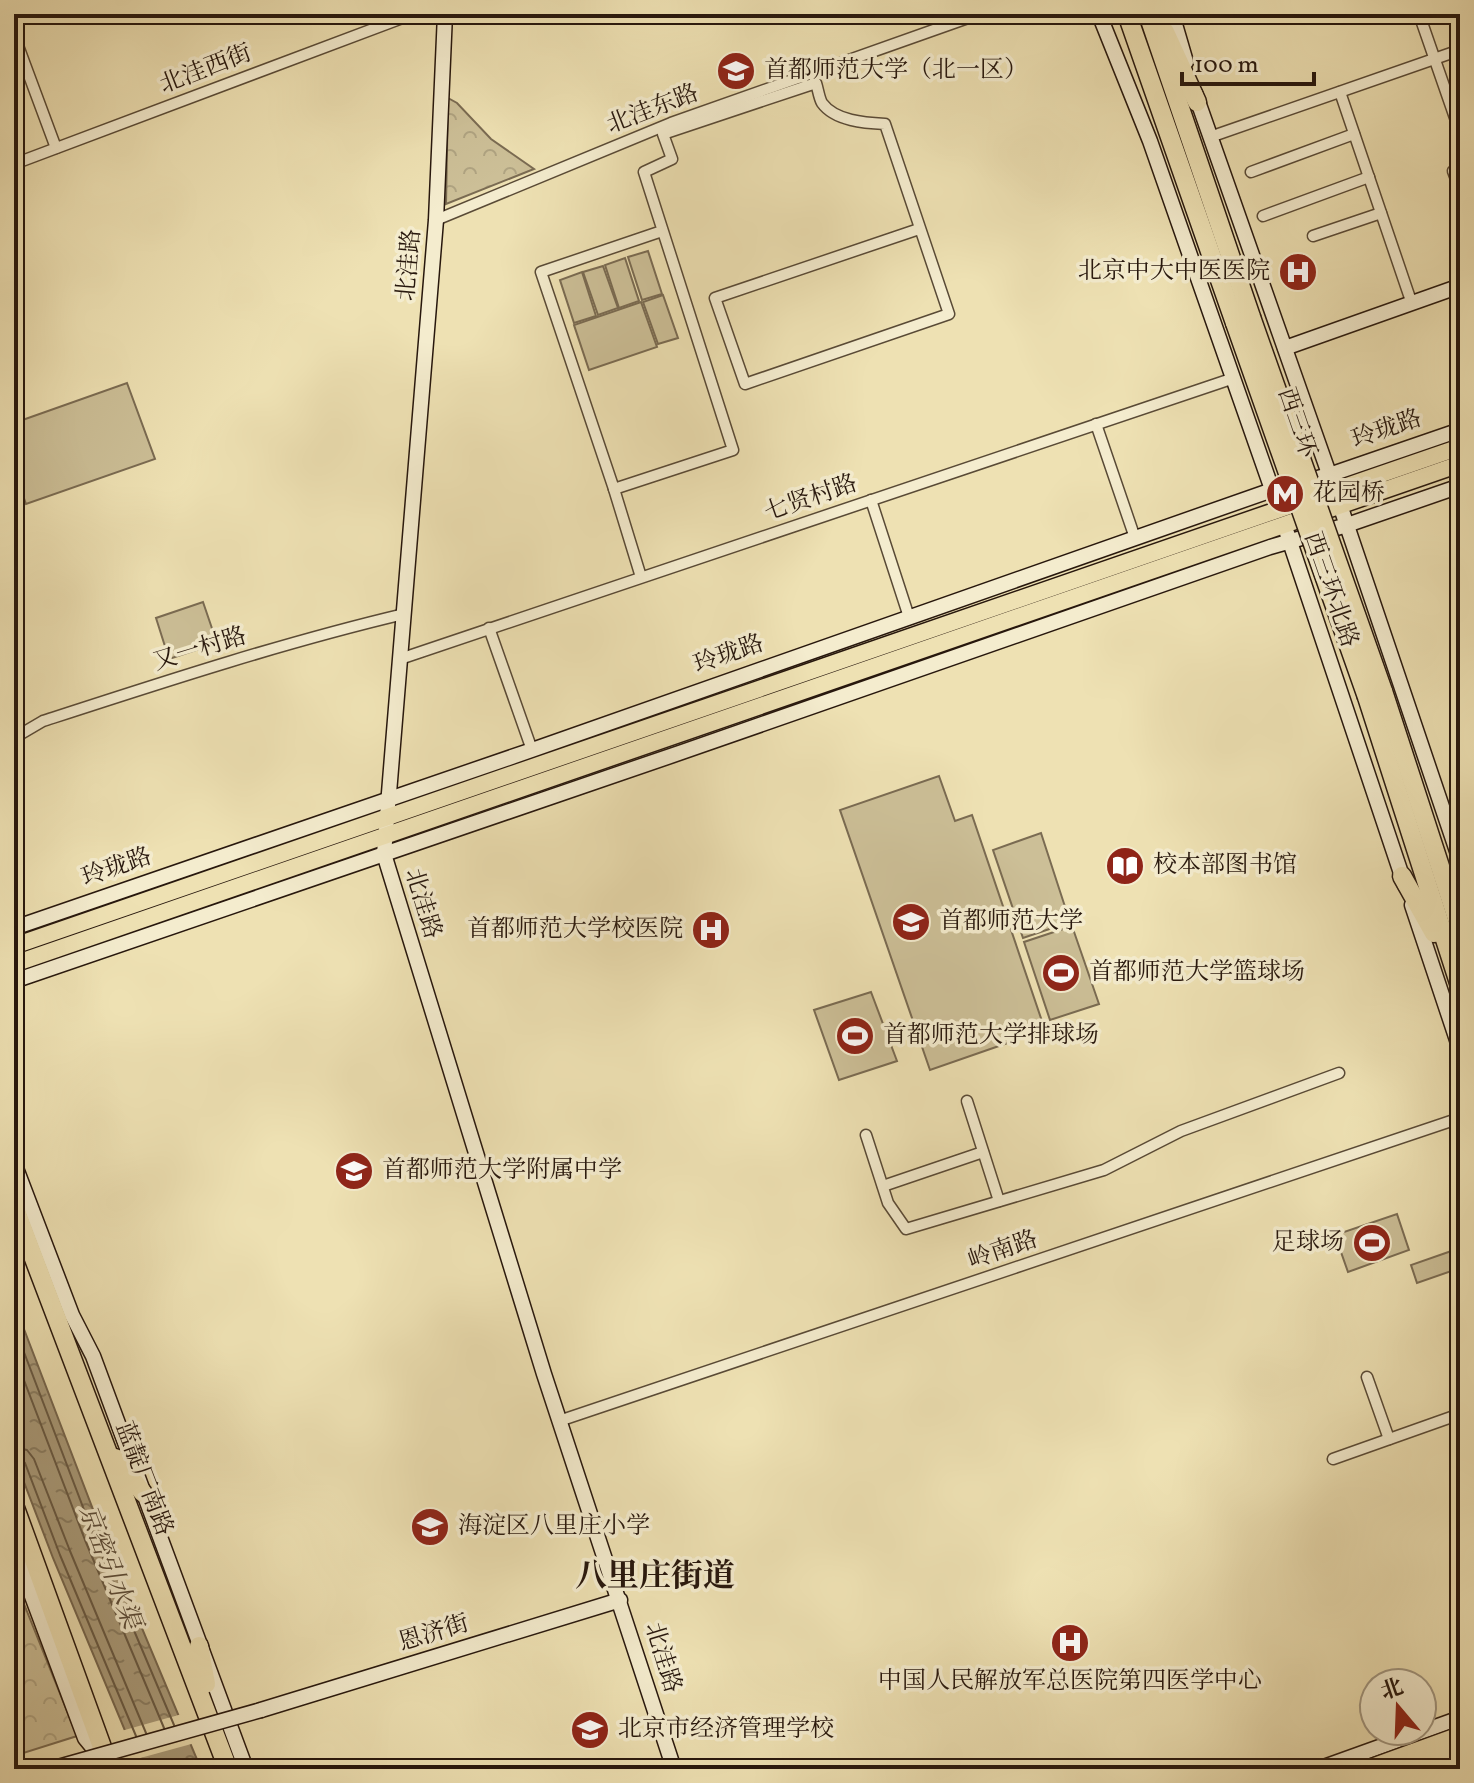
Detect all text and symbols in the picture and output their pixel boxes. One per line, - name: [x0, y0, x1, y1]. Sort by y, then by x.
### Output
- scale bar: [1182, 36, 1314, 86]
- street label: 北洼西街: [155, 37, 257, 103]
- text: 100 m: [1194, 49, 1259, 83]
- school or university icon: 首都师范大学（北一区）: [715, 50, 757, 92]
- place label: 首都师范大学（北一区）: [764, 54, 1028, 88]
- street label: 北洼东路: [602, 77, 704, 143]
- street label: 北洼路: [390, 228, 430, 302]
- hospital icon: 北京中大中医医院: [1277, 251, 1319, 293]
- place label: 北京中大中医医院: [1078, 255, 1270, 289]
- street label: 西三环: [1268, 383, 1324, 463]
- street label: 玲珑路: [1347, 402, 1427, 458]
- street label: 七贤村路: [760, 467, 862, 531]
- metro station icon: 花园桥: [1264, 473, 1306, 515]
- place label: 花园桥: [1313, 477, 1385, 511]
- street label: 西三环北路: [1294, 528, 1366, 652]
- street label: 又一村路: [149, 620, 251, 680]
- street label: 玲珑路: [689, 627, 769, 683]
- street label: 玲珑路: [77, 840, 157, 896]
- library icon: 校本部图书馆: [1104, 845, 1146, 887]
- place label: 校本部图书馆: [1153, 849, 1297, 883]
- street label: 北洼路: [395, 865, 449, 943]
- school or university icon: 首都师范大学: [890, 901, 932, 943]
- place label: 首都师范大学: [939, 905, 1083, 939]
- hospital icon: 首都师范大学校医院: [690, 909, 732, 951]
- place label: 首都师范大学校医院: [467, 913, 683, 947]
- sports icon: 首都师范大学篮球场: [1040, 952, 1082, 994]
- place label: 首都师范大学篮球场: [1089, 956, 1305, 990]
- sports icon: 首都师范大学排球场: [834, 1015, 876, 1057]
- place label: 首都师范大学排球场: [883, 1019, 1099, 1053]
- school or university icon: 首都师范大学附属中学: [333, 1150, 375, 1192]
- place label: 首都师范大学附属中学: [382, 1154, 622, 1188]
- sports icon: 足球场: [1351, 1222, 1393, 1264]
- street label: 岭南路: [963, 1223, 1043, 1279]
- place label: 足球场: [1272, 1226, 1344, 1260]
- street label: 蓝靛厂南路: [106, 1417, 180, 1541]
- water label: 京密引水渠: [69, 1500, 150, 1637]
- school or university icon: 海淀区八里庄小学: [409, 1506, 451, 1548]
- place label: 海淀区八里庄小学: [458, 1510, 650, 1544]
- district label: 八里庄街道: [575, 1556, 735, 1600]
- street label: 恩济街: [395, 1607, 473, 1661]
- street label: 北洼路: [635, 1619, 689, 1697]
- hospital icon: 中国人民解放军总医院第四医学中心: [1049, 1622, 1091, 1664]
- place label: 中国人民解放军总医院第四医学中心: [878, 1665, 1262, 1699]
- north arrow: [1358, 1667, 1438, 1747]
- text: 北: [1377, 1672, 1408, 1709]
- school or university icon: 北京市经济管理学校: [569, 1709, 611, 1751]
- place label: 北京市经济管理学校: [618, 1713, 834, 1747]

